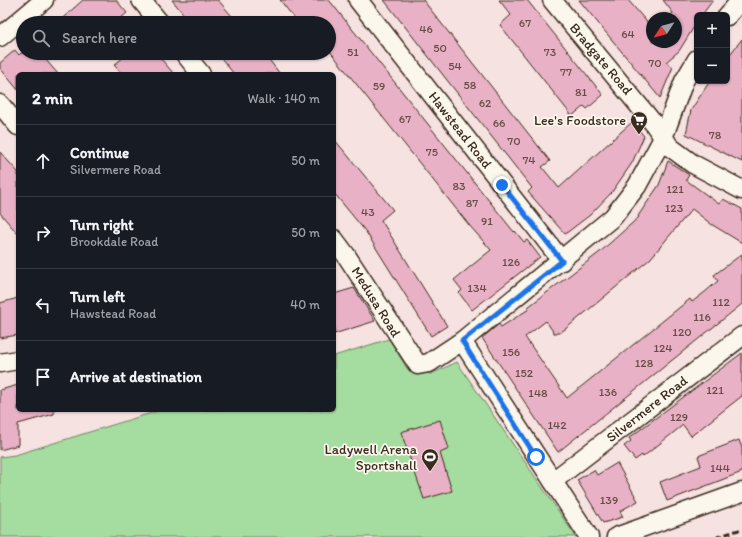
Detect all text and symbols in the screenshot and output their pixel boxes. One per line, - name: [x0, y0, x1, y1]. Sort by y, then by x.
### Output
- north arrow: [646, 12, 682, 48]
- map controls: [694, 12, 730, 84]
- button: +: [694, 12, 730, 48]
- search box: [16, 16, 336, 60]
- house number: 67: [519, 16, 531, 30]
- street label: Bradgate Road: [566, 20, 636, 99]
- house number: 46: [419, 22, 433, 36]
- icon: search: [30, 27, 52, 49]
- house number: 64: [621, 27, 635, 41]
- text: Search here: [62, 29, 137, 47]
- house number: 50: [433, 41, 447, 55]
- house number: 51: [347, 45, 359, 59]
- house number: 73: [544, 45, 557, 59]
- button: −: [694, 48, 730, 84]
- house number: 70: [648, 56, 662, 70]
- house number: 54: [448, 59, 462, 73]
- house number: 77: [560, 65, 572, 79]
- house number: 58: [464, 78, 477, 92]
- house number: 59: [373, 79, 385, 93]
- house number: 81: [575, 85, 587, 99]
- text: 2 min: [32, 88, 72, 108]
- street label: Hawstead Road: [425, 88, 496, 172]
- text: Walk · 140 m: [248, 91, 320, 106]
- house number: 62: [479, 96, 492, 110]
- supermarket icon: Lee's Foodstore: [629, 110, 649, 135]
- house number: 67: [399, 112, 411, 126]
- place label: Lee's Foodstore: [534, 112, 626, 129]
- house number: 66: [493, 116, 505, 130]
- house number: 78: [709, 128, 722, 142]
- house number: 70: [507, 134, 521, 148]
- text: Continue: [70, 144, 129, 162]
- house number: 75: [426, 145, 438, 159]
- icon: ahead: [32, 150, 54, 172]
- text: 50 m: [291, 153, 320, 168]
- house number: 74: [522, 153, 536, 167]
- text: Silvermere Road: [70, 162, 161, 177]
- route end: [493, 176, 511, 194]
- house number: 83: [452, 179, 466, 193]
- house number: 121: [666, 182, 684, 196]
- house number: 87: [466, 196, 478, 210]
- house number: 123: [665, 201, 684, 215]
- house number: 43: [361, 205, 375, 219]
- house number: 91: [481, 214, 493, 228]
- text: Turn right: [70, 216, 134, 234]
- icon: right: [32, 222, 54, 244]
- text: 50 m: [291, 225, 320, 240]
- text: Brookdale Road: [70, 234, 158, 249]
- house number: 126: [502, 255, 520, 269]
- street label: Medusa Road: [348, 264, 405, 341]
- house number: 134: [467, 281, 487, 295]
- text: Turn left: [70, 288, 125, 306]
- icon: left: [32, 294, 54, 316]
- house number: 112: [712, 295, 730, 309]
- text: 40 m: [290, 297, 320, 312]
- text: Hawstead Road: [70, 306, 156, 321]
- house number: 116: [693, 310, 711, 324]
- house number: 120: [672, 325, 692, 339]
- house number: 124: [653, 341, 673, 355]
- house number: 156: [502, 345, 520, 359]
- house number: 128: [635, 356, 654, 370]
- icon: arrive: [32, 366, 54, 388]
- house number: 152: [515, 366, 534, 380]
- text: Arrive at destination: [70, 368, 202, 386]
- street label: Silvermere Road: [603, 372, 691, 446]
- house number: 121: [706, 383, 724, 397]
- house number: 136: [599, 385, 617, 399]
- house number: 148: [528, 386, 548, 400]
- house number: 129: [670, 410, 688, 424]
- house number: 142: [547, 418, 567, 432]
- place label: Ladywell Arena Sportshall: [325, 441, 418, 474]
- sports icon: Ladywell Arena Sportshall: [420, 447, 440, 472]
- route start: [527, 448, 545, 466]
- house number: 144: [710, 461, 730, 475]
- house number: 139: [600, 493, 618, 507]

